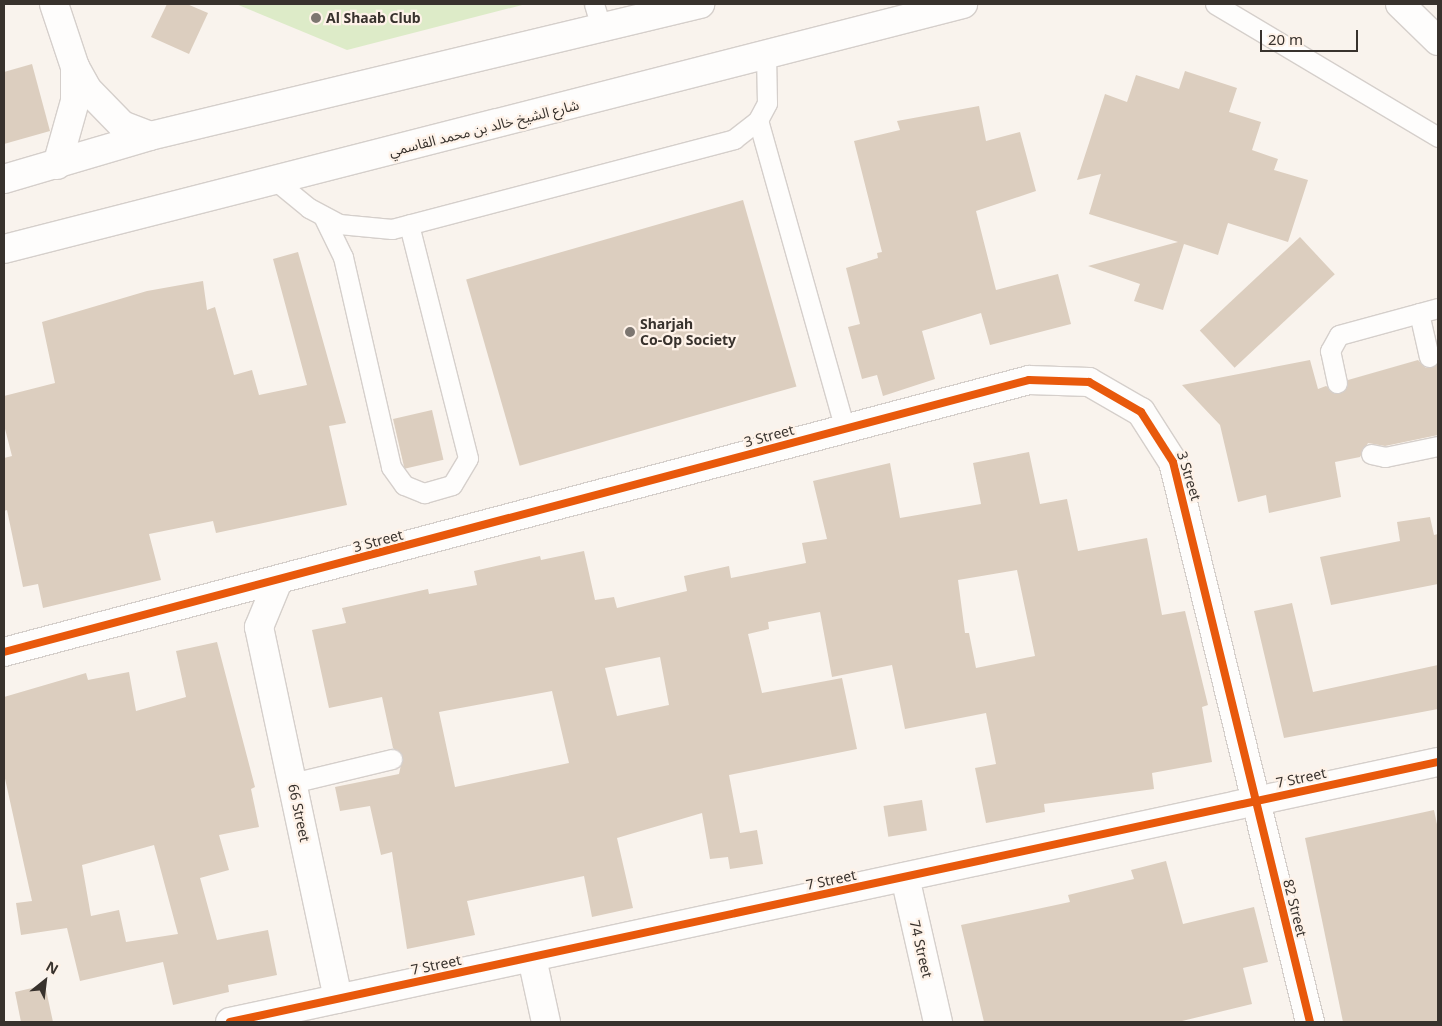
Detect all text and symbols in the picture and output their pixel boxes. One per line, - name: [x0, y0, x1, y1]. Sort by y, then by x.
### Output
- place label: Al Shaab Club: [326, 10, 421, 26]
- marker: Al Shaab Club: [310, 12, 322, 24]
- scale bar: [1262, 20, 1360, 52]
- text: 20 m: [1268, 29, 1303, 49]
- street label: شارع الشيخ خالد بن محمد القاسمي: [387, 96, 581, 160]
- place label: Sharjah Co-Op Society: [640, 316, 736, 348]
- marker: Sharjah Co-Op Society: [624, 326, 636, 338]
- street label: 3 Street: [742, 421, 796, 451]
- street label: 3 Street: [1174, 449, 1204, 503]
- street label: 3 Street: [351, 526, 405, 556]
- street label: 7 Street: [1274, 765, 1328, 791]
- street label: 66 Street: [285, 783, 313, 843]
- street label: 7 Street: [804, 867, 858, 893]
- street label: 82 Street: [1280, 877, 1310, 939]
- street label: 74 Street: [906, 918, 936, 980]
- street label: 7 Street: [409, 952, 463, 978]
- north arrow: [20, 956, 70, 1006]
- text: N: [43, 956, 62, 979]

